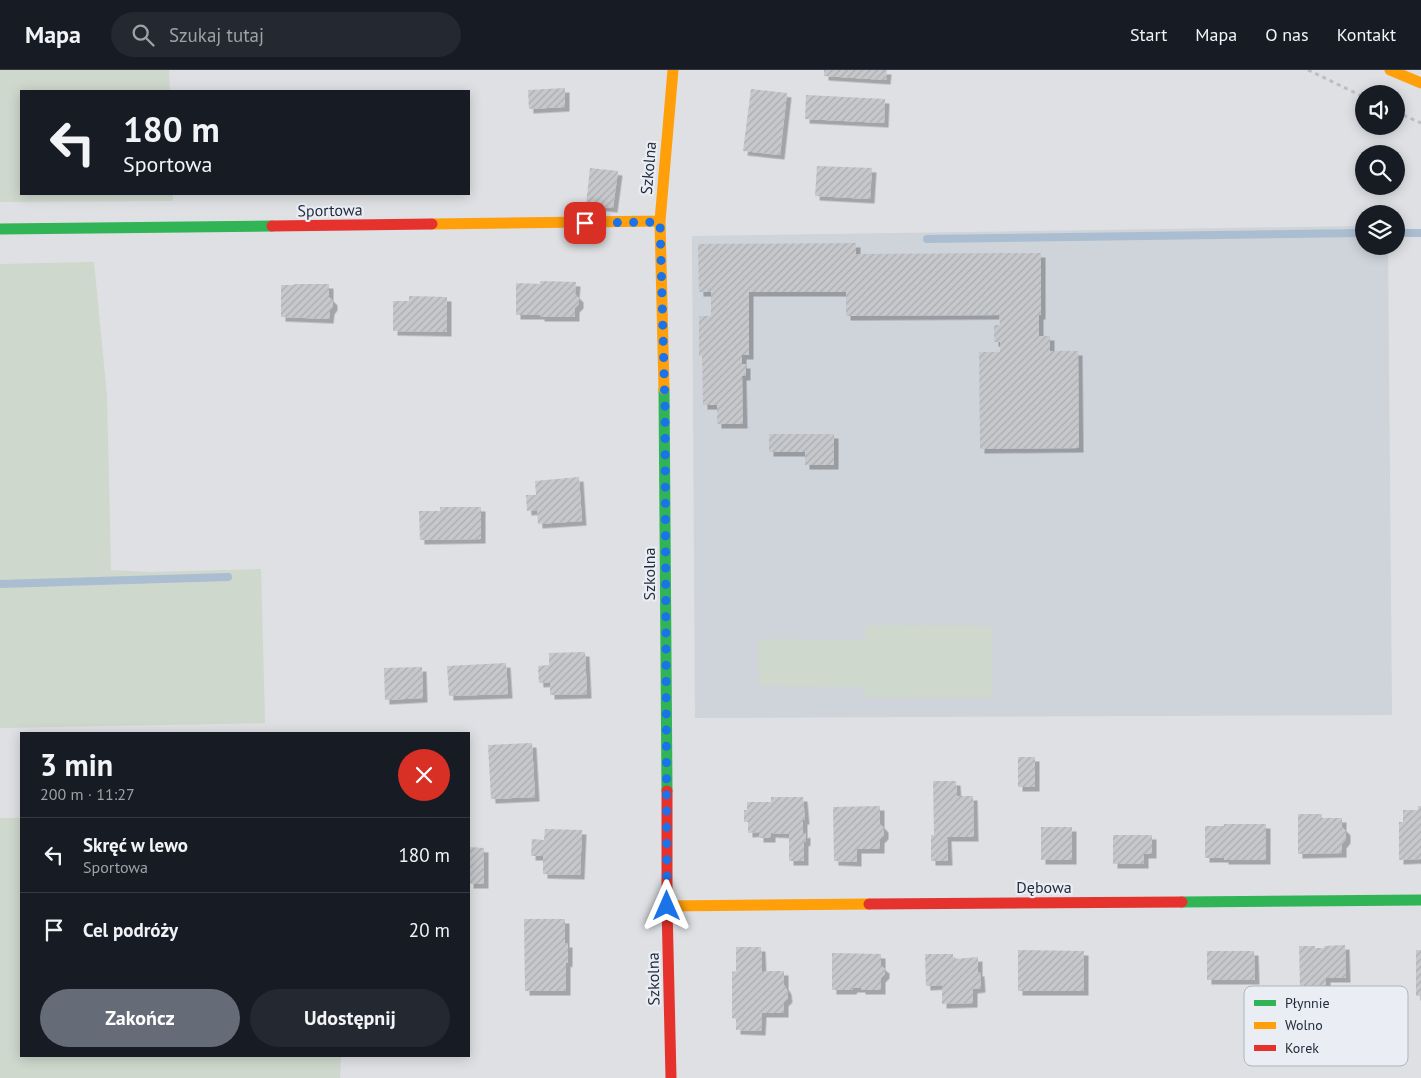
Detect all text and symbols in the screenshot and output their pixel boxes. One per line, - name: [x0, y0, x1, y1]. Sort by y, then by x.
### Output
- search box: [111, 12, 461, 57]
- text: Mapa: [25, 19, 81, 50]
- icon: search: [129, 21, 157, 49]
- text: Szukaj tutaj: [169, 23, 264, 47]
- text: Start: [1130, 23, 1167, 46]
- text: Mapa: [1195, 23, 1237, 46]
- text: O nas: [1265, 23, 1309, 46]
- text: Kontakt: [1337, 23, 1396, 46]
- map controls: [1355, 85, 1405, 255]
- button: sound: [1355, 85, 1405, 135]
- text: 180 m: [123, 106, 220, 152]
- icon: left: [40, 110, 105, 175]
- street label: Szkolna: [636, 141, 660, 195]
- button: search: [1355, 145, 1405, 195]
- text: Sportowa: [123, 150, 212, 178]
- street label: Sportowa: [297, 199, 363, 221]
- pin: [564, 202, 606, 244]
- button: layers: [1355, 205, 1405, 255]
- icon: arrive: [571, 209, 599, 237]
- street label: Szkolna: [639, 547, 659, 601]
- text: 3 min: [40, 745, 113, 784]
- button: close: [398, 749, 450, 801]
- text: 200 m · 11:27: [40, 784, 135, 804]
- text: Skręć w lewo: [83, 833, 188, 857]
- icon: left: [40, 841, 68, 869]
- text: 180 m: [398, 843, 450, 867]
- text: Sportowa: [83, 857, 148, 877]
- street label: Dębowa: [1016, 877, 1072, 897]
- position arrow: [640, 879, 692, 931]
- icon: arrive: [40, 916, 68, 944]
- text: Cel podróży: [83, 918, 178, 942]
- text: 20 m: [409, 918, 450, 942]
- street label: Szkolna: [643, 952, 663, 1006]
- legend: [1244, 986, 1408, 1066]
- button: Zakończ: [40, 989, 240, 1047]
- button: Udostępnij: [250, 989, 450, 1047]
- text: Płynnie: [1285, 994, 1330, 1012]
- text: Wolno: [1285, 1016, 1323, 1034]
- text: Korek: [1285, 1039, 1319, 1057]

